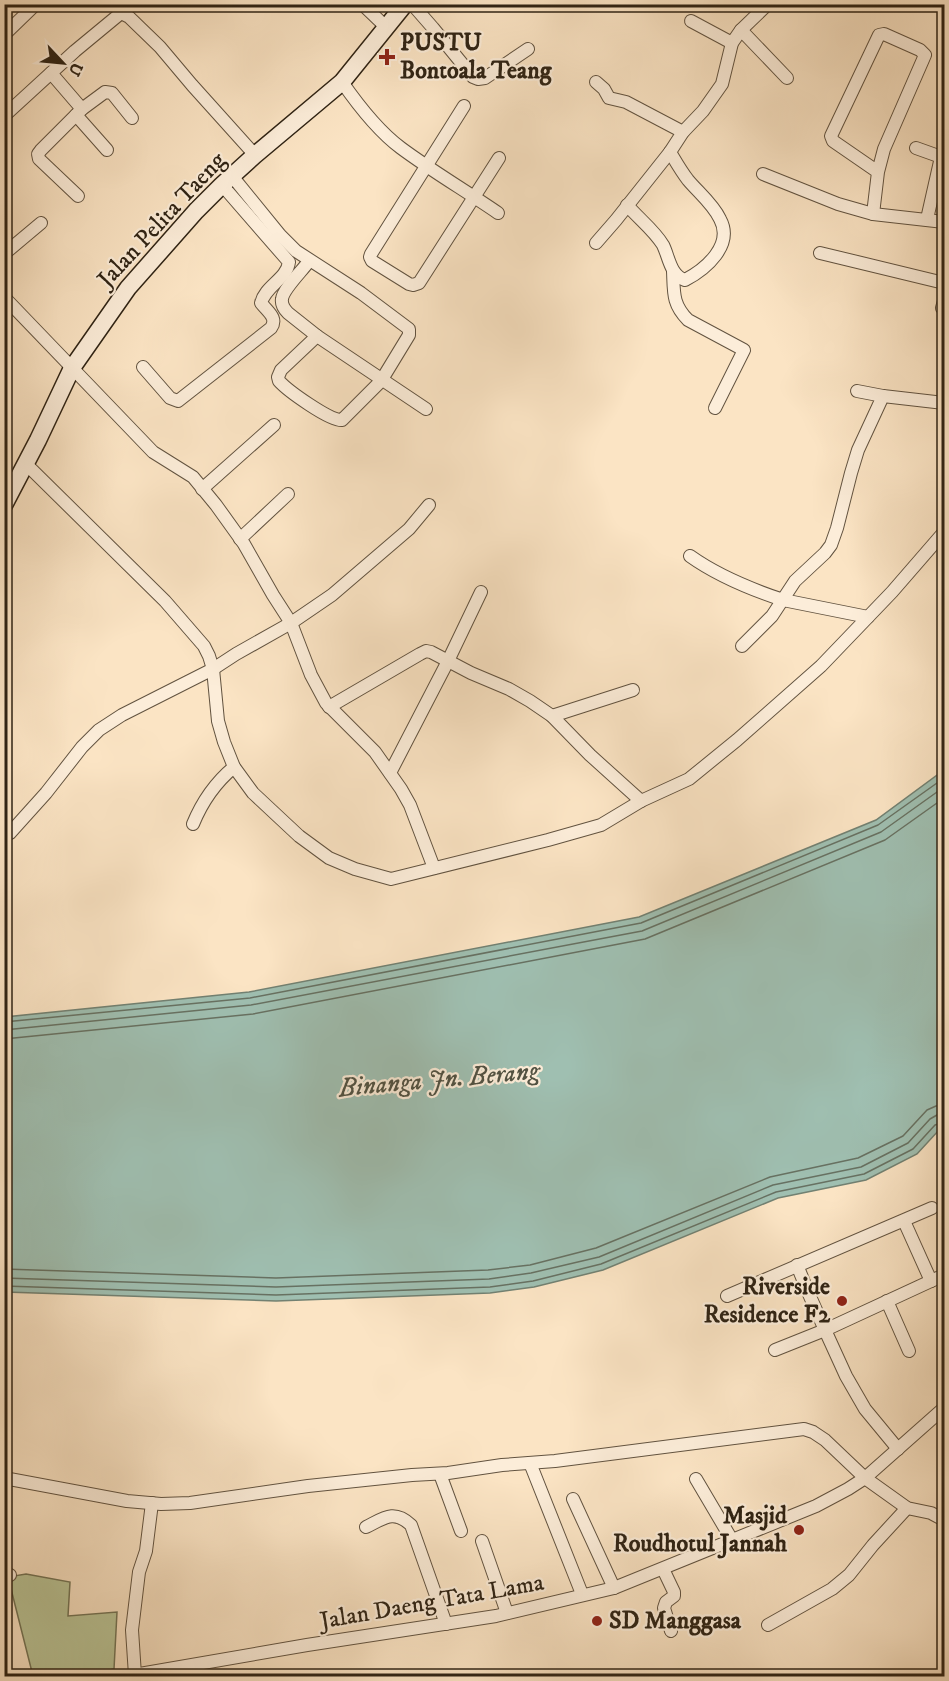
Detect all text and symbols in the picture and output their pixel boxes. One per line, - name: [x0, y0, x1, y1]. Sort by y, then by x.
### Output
- place label: PUSTU Bontoala Teang: [400, 28, 553, 86]
- north arrow: [33, 33, 93, 93]
- marker: PUSTU Bontoala Teang: [378, 48, 396, 66]
- text: U: [64, 59, 87, 80]
- street label: Jalan Pelita Taeng: [90, 146, 233, 296]
- water label: Binanga Jn. Berang: [336, 1055, 543, 1105]
- place label: Riverside Residence F2: [704, 1272, 831, 1330]
- marker: Riverside Residence F2: [835, 1294, 849, 1308]
- place label: Masjid Roudhotul Jannah: [613, 1501, 788, 1559]
- marker: Masjid Roudhotul Jannah: [792, 1523, 806, 1537]
- street label: Jalan Daeng Tata Lama: [316, 1567, 547, 1637]
- place label: SD Manggasa: [609, 1606, 742, 1636]
- marker: SD Manggasa: [590, 1614, 604, 1628]

